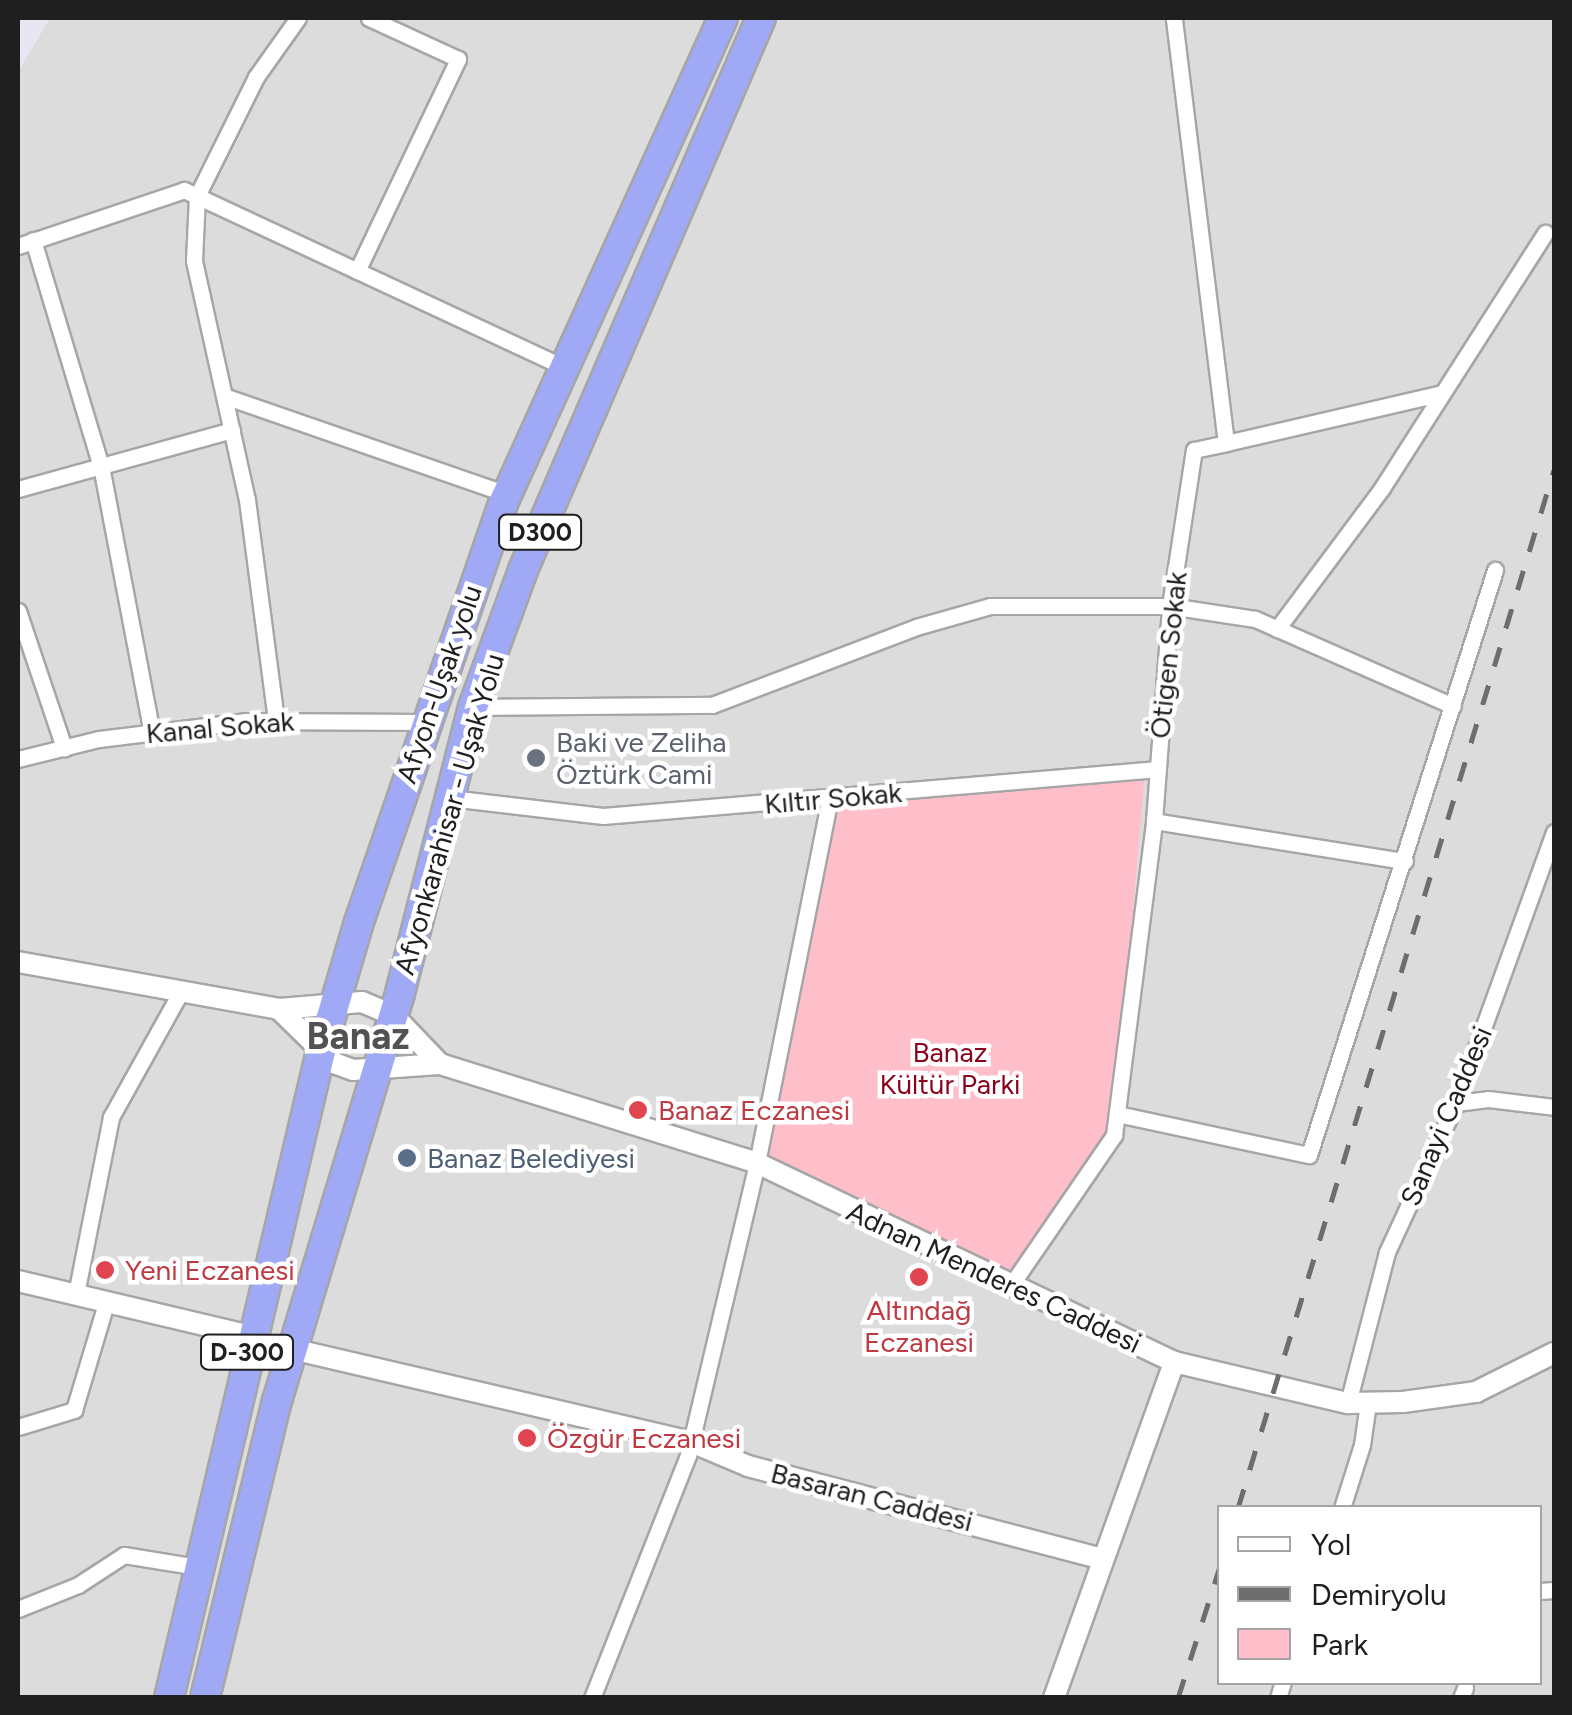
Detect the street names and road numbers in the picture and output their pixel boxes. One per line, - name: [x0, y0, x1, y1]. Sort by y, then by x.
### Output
- road number: D300: [498, 512, 582, 552]
- street label: Ötigen Sokak: [1143, 570, 1193, 740]
- street label: Afyon-Uşak yolu: [389, 580, 489, 788]
- street label: Afyonkarahisar - Uşak Yolu: [387, 650, 511, 978]
- street label: Kanal Sokak: [144, 704, 296, 750]
- street label: Kıltır Sokak: [763, 775, 903, 821]
- street label: Sanayi Caddesi: [1393, 1021, 1499, 1211]
- street label: Adnan Menderes Caddesi: [842, 1194, 1146, 1360]
- road number: D-300: [200, 1332, 294, 1372]
- street label: Basaran Caddesi: [767, 1456, 977, 1538]

